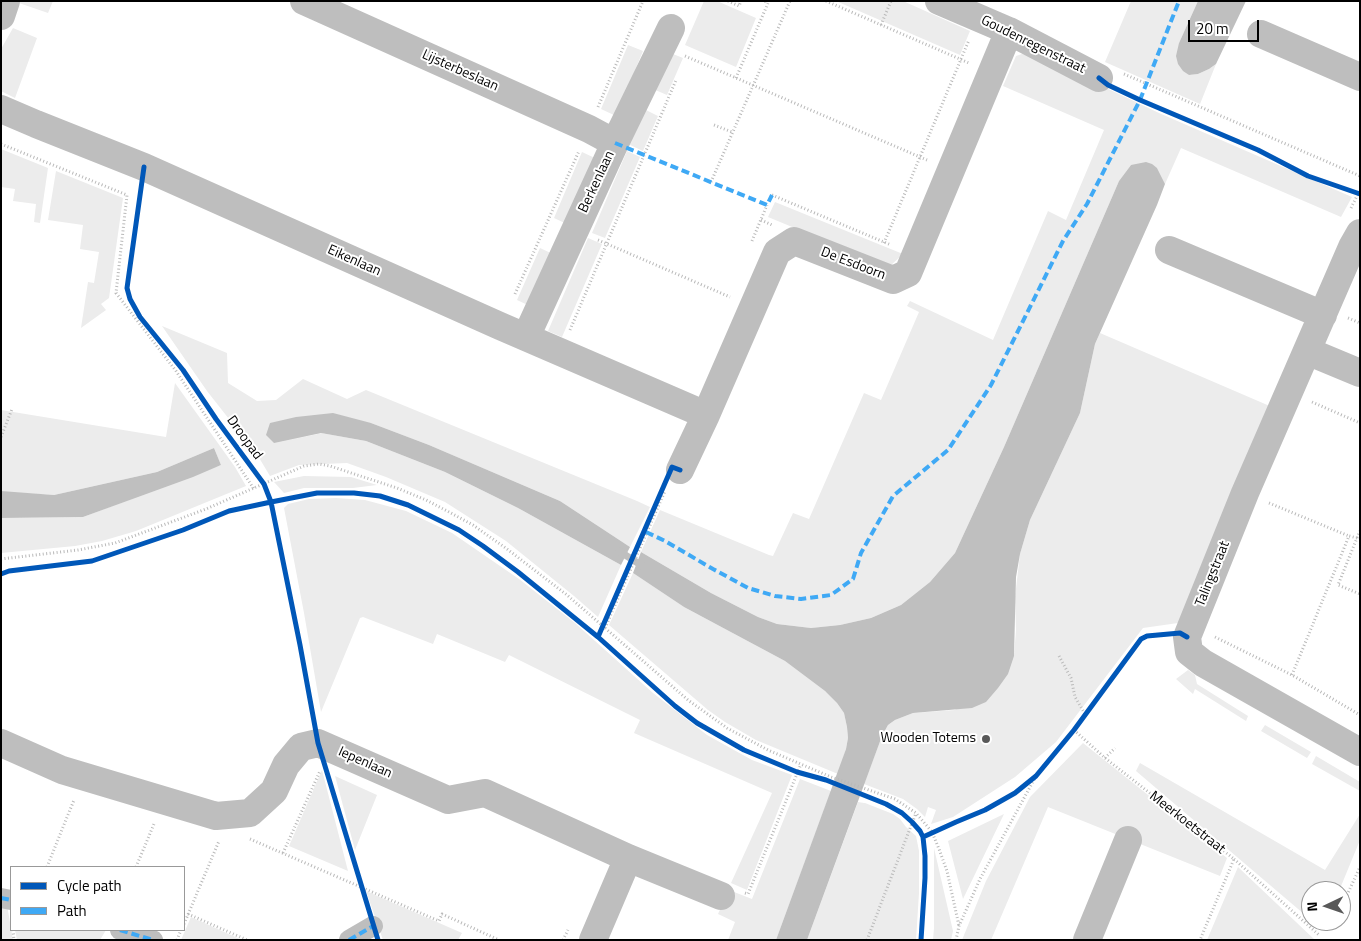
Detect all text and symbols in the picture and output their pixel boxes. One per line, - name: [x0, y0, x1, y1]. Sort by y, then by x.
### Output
- scale bar: [1191, 10, 1262, 42]
- street label: Goudenregenstraat: [978, 12, 1088, 78]
- text: 20 m: [1196, 17, 1229, 40]
- street label: Lijsterbeslaan: [419, 47, 501, 95]
- street label: Berkenlaan: [575, 148, 619, 216]
- street label: Eikenlaan: [325, 242, 383, 280]
- street label: De Esdoorn: [818, 244, 888, 284]
- street label: Droopad: [222, 413, 266, 463]
- street label: Talingstraat: [1192, 539, 1234, 609]
- place label: Wooden Totems: [880, 731, 976, 747]
- marker: Wooden Totems: [980, 733, 992, 745]
- street label: Iepenlaan: [335, 744, 395, 782]
- street label: Meerkoetstraat: [1146, 788, 1228, 858]
- legend: [10, 866, 185, 931]
- text: Cycle path: [57, 874, 122, 897]
- north arrow: [1301, 881, 1351, 931]
- text: Path: [57, 899, 87, 922]
- text: N: [1301, 901, 1322, 912]

